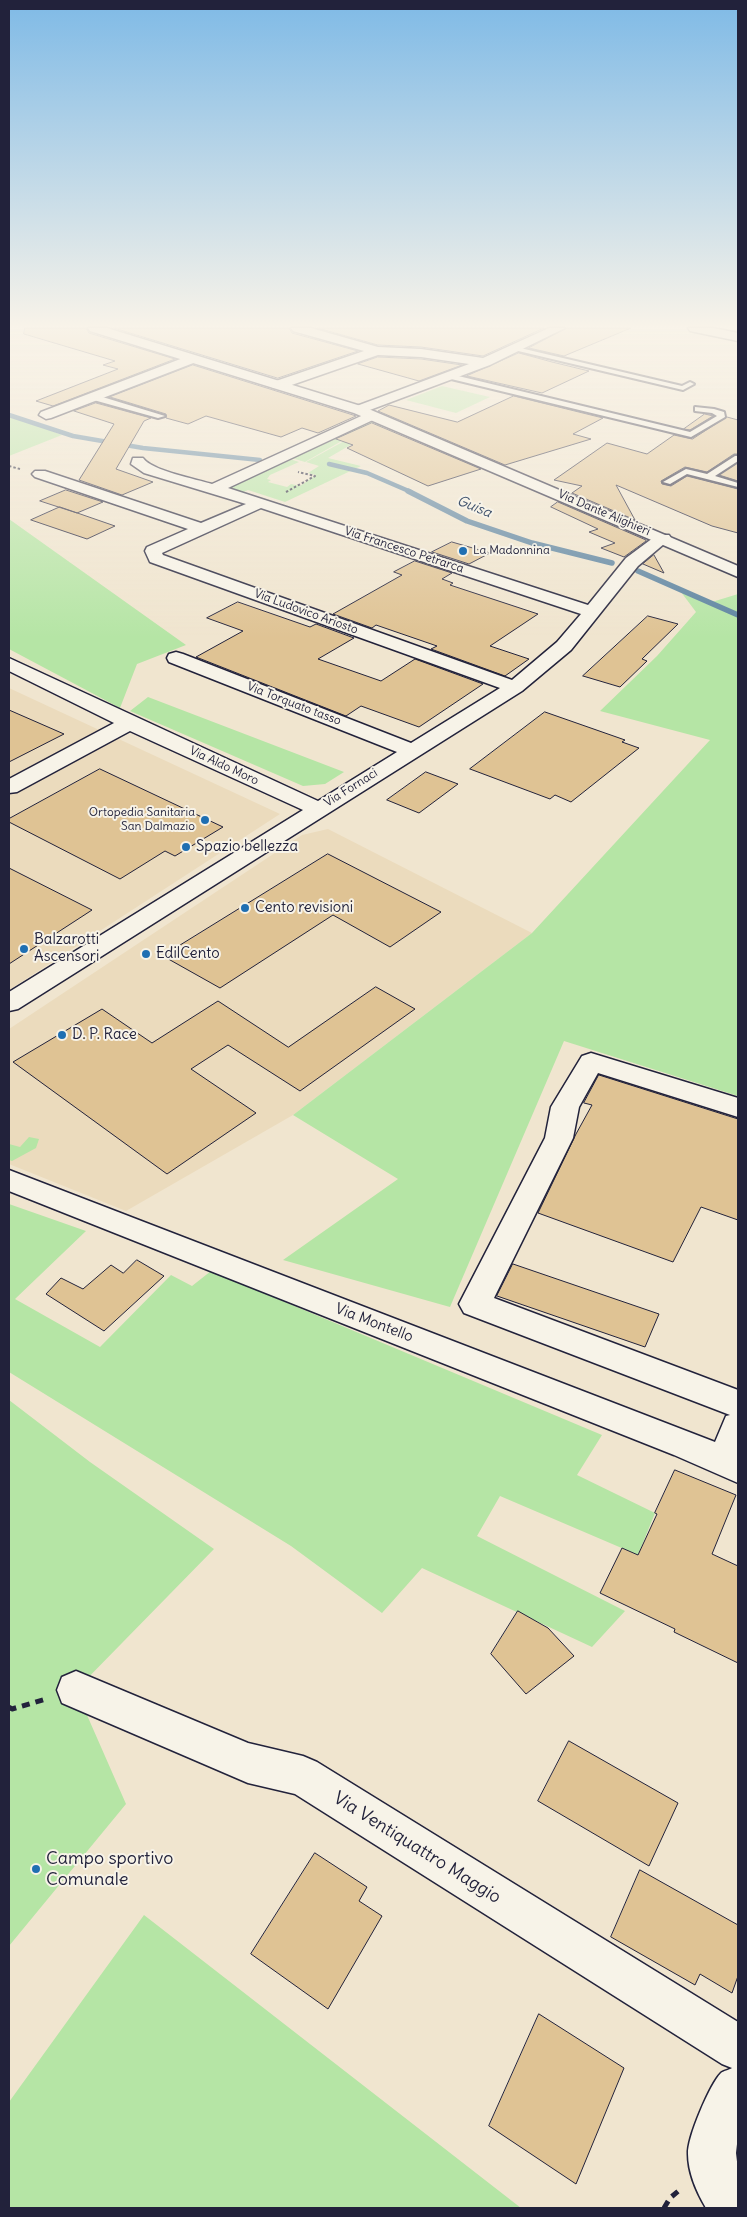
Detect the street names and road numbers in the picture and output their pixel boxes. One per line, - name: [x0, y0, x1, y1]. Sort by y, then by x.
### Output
- street label: Via Dante Alighieri: [556, 487, 652, 539]
- street label: Via Francesco Petrarca: [342, 524, 466, 576]
- street label: Via Ludovico Ariosto: [252, 587, 360, 637]
- street label: Via Torquato tasso: [245, 679, 343, 729]
- street label: Via Aldo Moro: [187, 744, 261, 788]
- street label: Via Fornaci: [322, 766, 380, 810]
- street label: Via Montello: [332, 1300, 416, 1346]
- street label: Via Ventiquattro Maggio: [329, 1788, 505, 1908]

